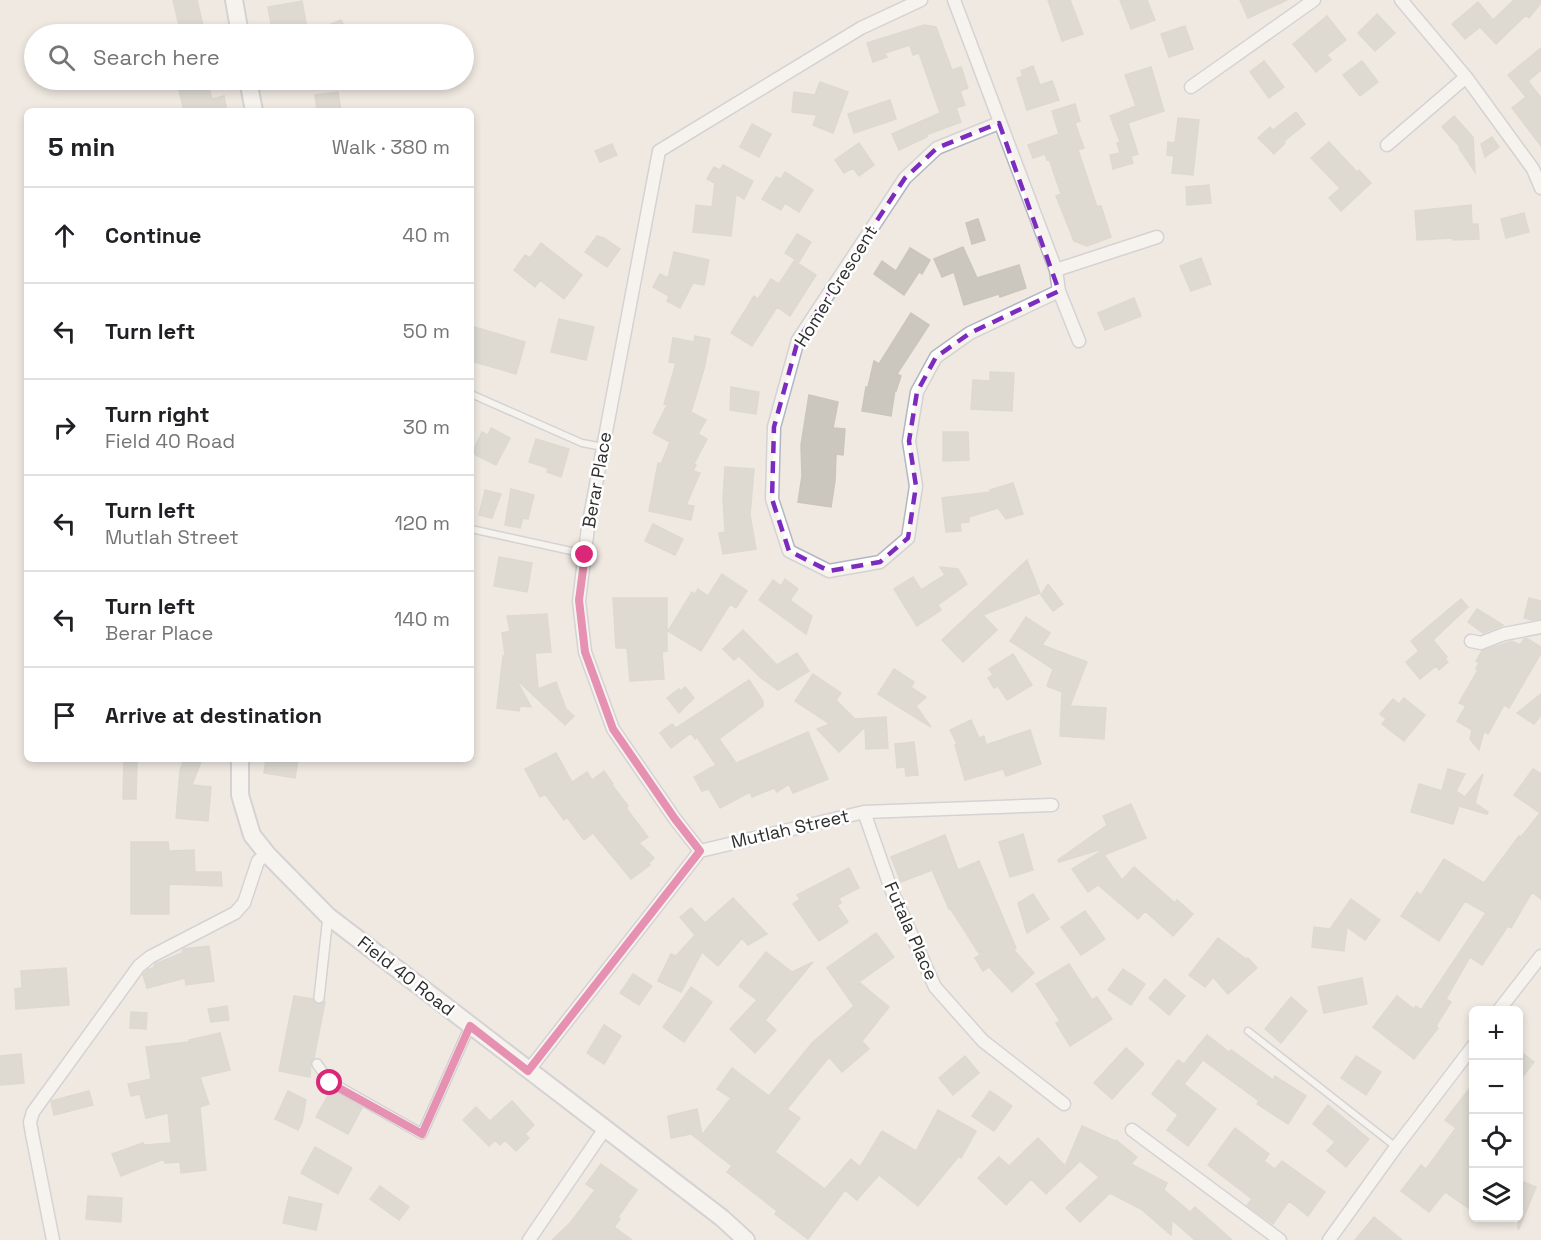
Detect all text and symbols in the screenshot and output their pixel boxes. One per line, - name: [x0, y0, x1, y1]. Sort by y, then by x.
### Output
- search box: [24, 24, 474, 90]
- icon: search: [45, 41, 78, 74]
- text: Search here: [93, 43, 220, 71]
- text: 5 min: [48, 130, 115, 164]
- text: Walk · 380 m: [332, 134, 450, 160]
- icon: ahead: [48, 219, 81, 252]
- text: Continue: [105, 221, 201, 249]
- street label: Homer Crescent: [789, 221, 882, 351]
- text: 40 m: [402, 222, 450, 248]
- icon: left: [48, 315, 81, 348]
- text: Turn left: [105, 317, 195, 345]
- text: 50 m: [403, 318, 450, 344]
- text: Turn right: [105, 400, 210, 428]
- icon: right: [48, 411, 81, 444]
- text: 30 m: [403, 414, 450, 440]
- text: Field 40 Road: [105, 428, 235, 454]
- street label: Berar Place: [577, 430, 616, 530]
- text: Turn left: [105, 496, 195, 524]
- icon: left: [48, 507, 81, 540]
- text: 120 m: [394, 510, 450, 536]
- text: Mutlah Street: [105, 524, 239, 550]
- route end: [571, 541, 597, 567]
- text: Turn left: [105, 592, 195, 620]
- icon: left: [48, 603, 81, 636]
- text: 140 m: [394, 606, 450, 632]
- text: Berar Place: [105, 620, 213, 646]
- icon: arrive: [48, 699, 81, 732]
- text: Arrive at destination: [105, 701, 322, 729]
- street label: Mutlah Street: [729, 804, 851, 853]
- street label: Futala Place: [880, 878, 943, 984]
- street label: Field 40 Road: [353, 931, 459, 1021]
- map controls: [1469, 1006, 1523, 1222]
- button: +: [1469, 1006, 1523, 1060]
- button: −: [1469, 1060, 1523, 1114]
- route start: [316, 1069, 342, 1095]
- button: locate: [1469, 1114, 1523, 1168]
- button: layers: [1469, 1168, 1523, 1222]

